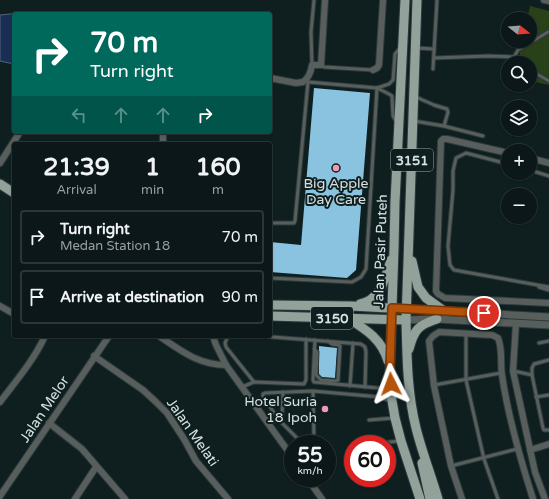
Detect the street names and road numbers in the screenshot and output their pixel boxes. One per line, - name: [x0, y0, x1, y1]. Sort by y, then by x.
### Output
- road number: 3151: [391, 149, 433, 171]
- street label: Jalan Pasir Puteh: [370, 194, 391, 308]
- road number: 3150: [311, 307, 353, 329]
- street label: Jalan Melor: [16, 372, 73, 446]
- street label: Jalan Melati: [163, 395, 222, 470]

